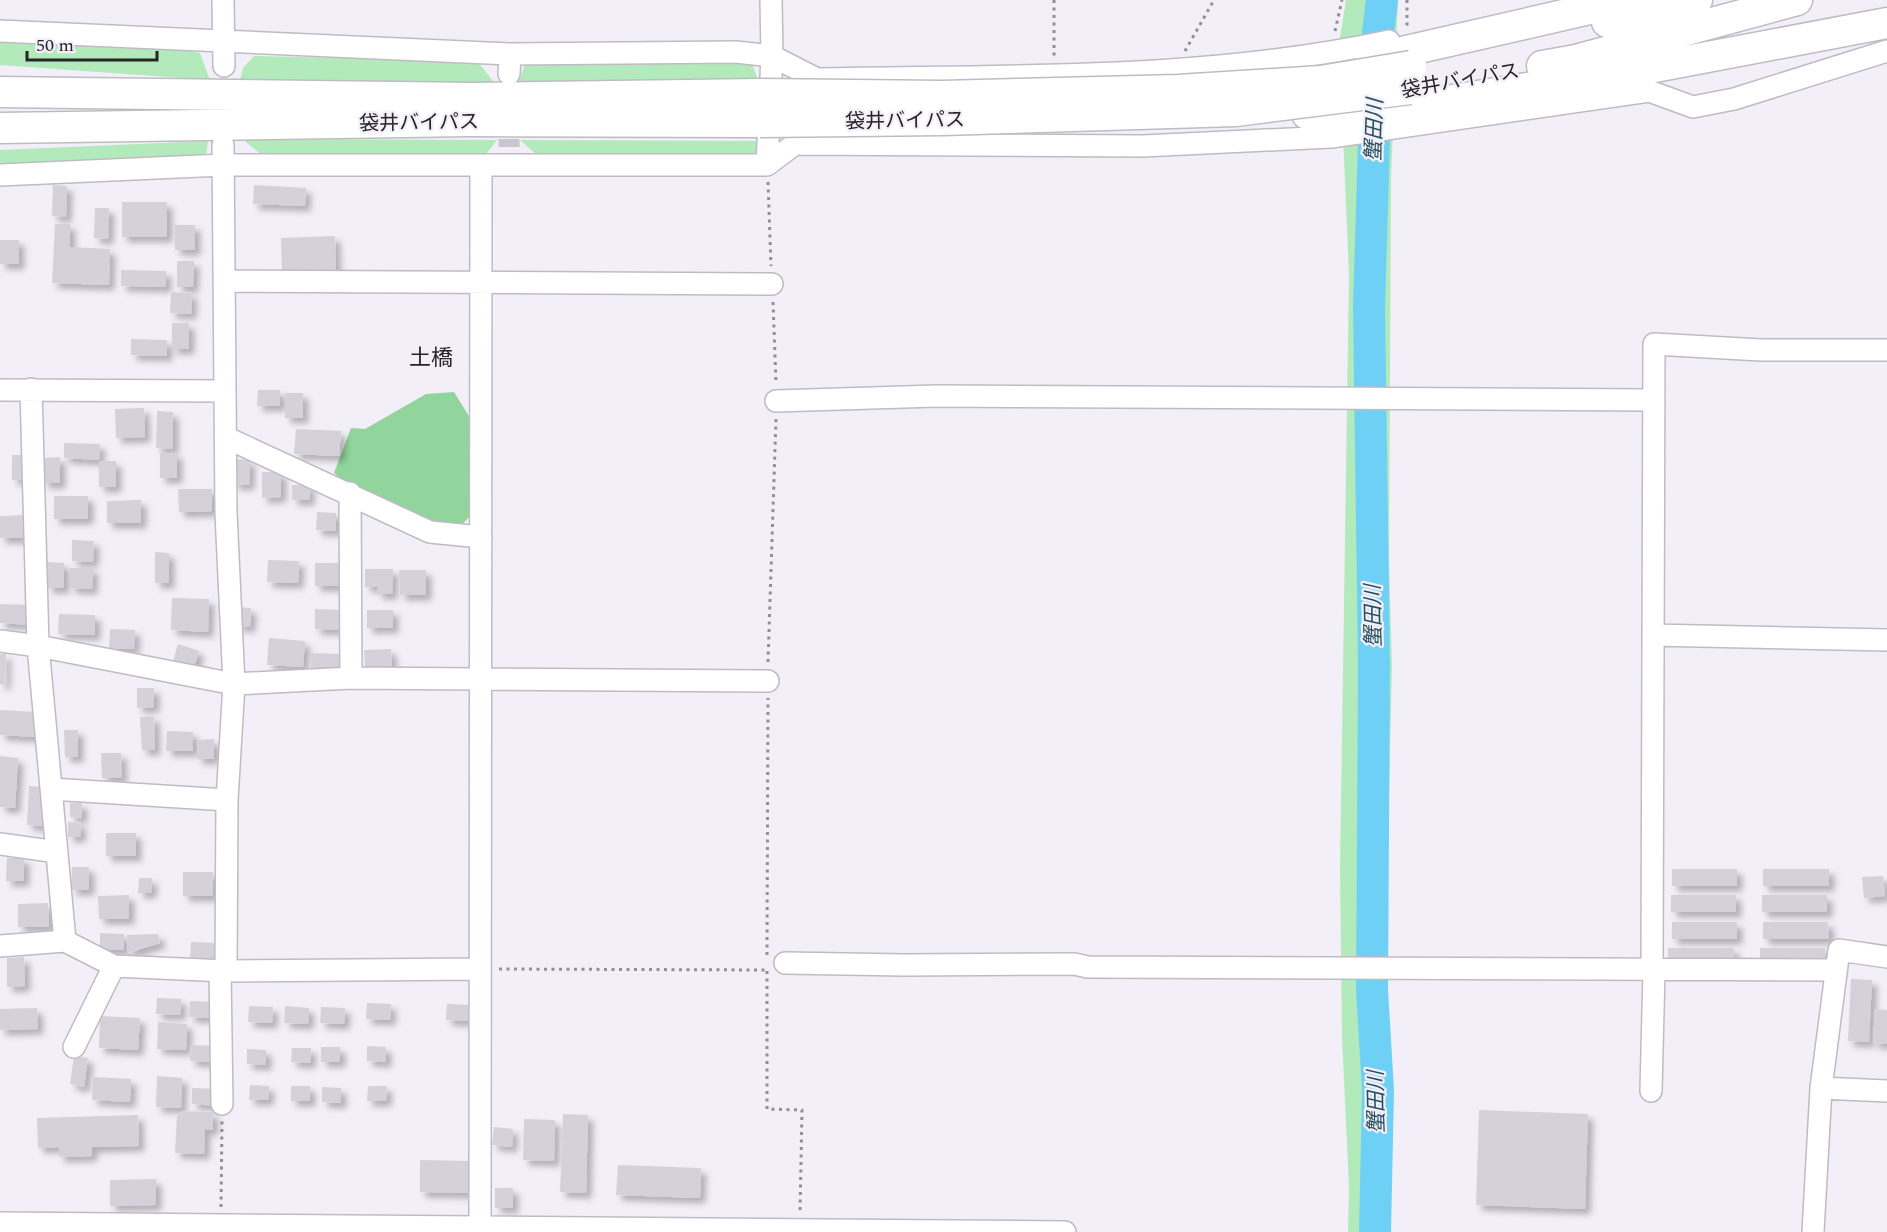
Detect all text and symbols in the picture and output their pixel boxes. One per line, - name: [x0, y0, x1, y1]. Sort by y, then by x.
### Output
- scale bar: [27, 24, 158, 62]
- text: 50 m: [36, 32, 74, 59]
- street label: 袋井バイパス: [1399, 56, 1522, 106]
- water label: 蟹田川: [1358, 96, 1392, 162]
- street label: 袋井バイパス: [845, 105, 965, 137]
- street label: 袋井バイパス: [359, 107, 479, 139]
- district label: 土橋: [409, 342, 453, 375]
- water label: 蟹田川: [1357, 582, 1391, 648]
- water label: 蟹田川: [1360, 1068, 1394, 1134]

